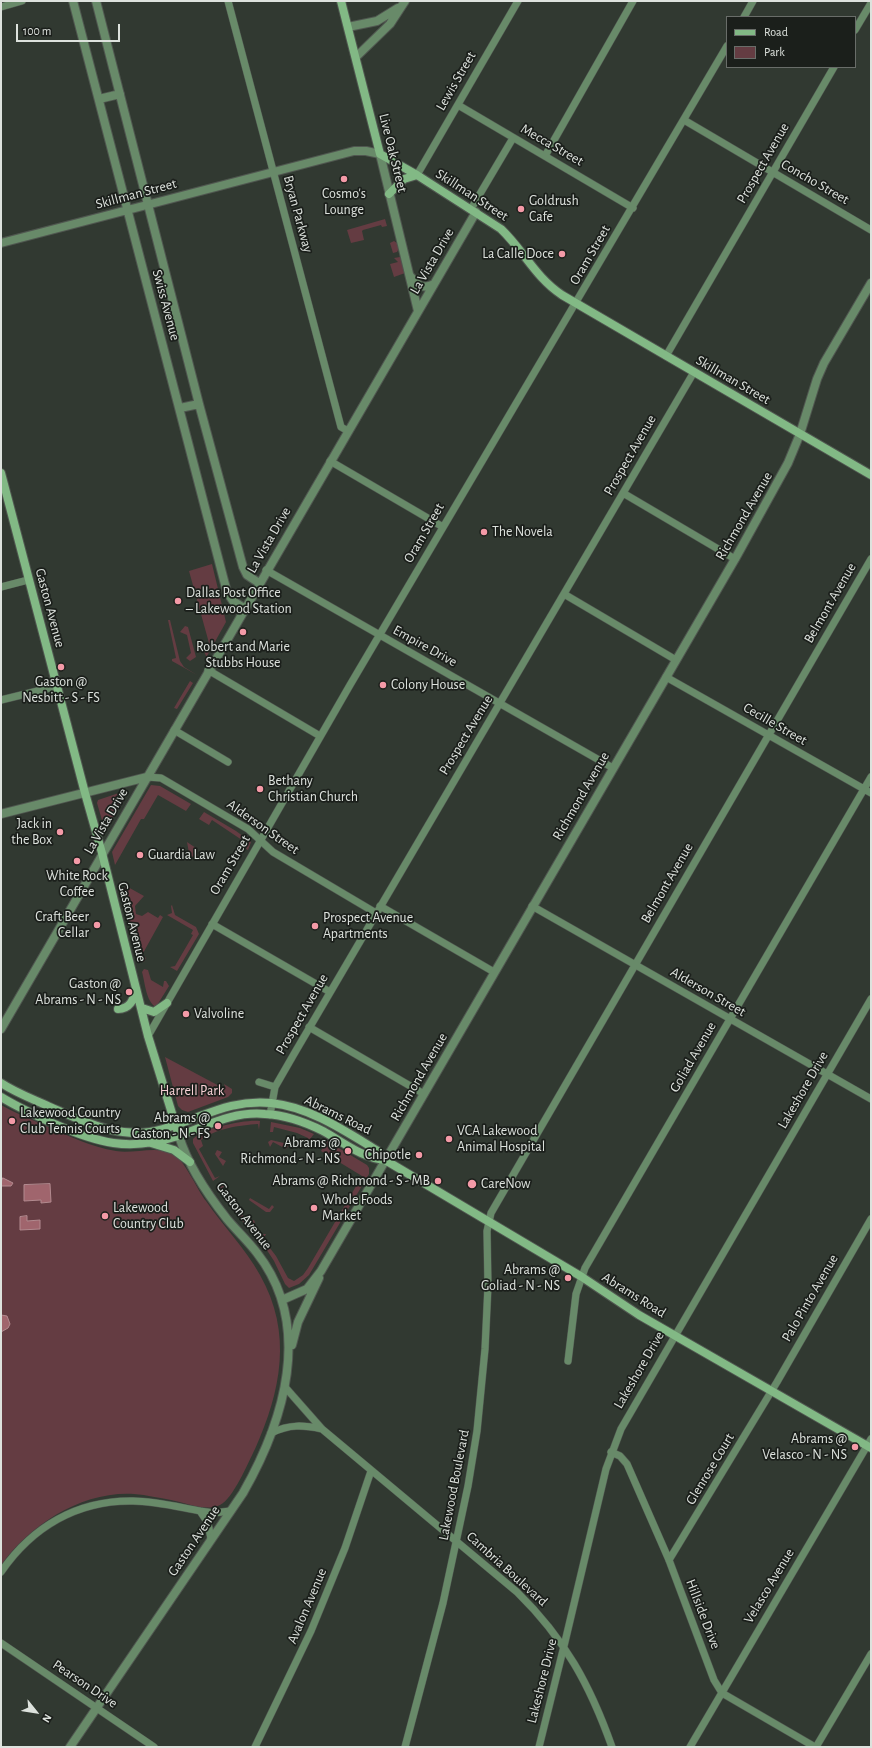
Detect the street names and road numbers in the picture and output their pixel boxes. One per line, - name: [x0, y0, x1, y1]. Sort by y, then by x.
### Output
- street label: Lewis Street: [432, 49, 480, 113]
- street label: Live Oak Street: [375, 112, 411, 194]
- street label: Mecca Street: [518, 120, 586, 170]
- street label: Prospect Avenue: [733, 120, 793, 206]
- street label: Concho Street: [778, 156, 852, 208]
- street label: Skillman Street: [433, 165, 511, 225]
- street label: Bryan Parkway: [280, 174, 316, 254]
- street label: Skillman Street: [94, 175, 178, 213]
- street label: Oram Street: [566, 222, 614, 288]
- street label: La Vista Drive: [406, 225, 458, 297]
- street label: Swiss Avenue: [148, 268, 184, 342]
- street label: Skillman Street: [693, 352, 773, 408]
- street label: Prospect Avenue: [600, 412, 660, 498]
- street label: Richmond Avenue: [712, 469, 776, 563]
- street label: Oram Street: [400, 500, 448, 566]
- street label: La Vista Drive: [243, 504, 295, 576]
- street label: Belmont Avenue: [800, 560, 860, 646]
- street label: Gaston Avenue: [31, 567, 69, 649]
- street label: Empire Drive: [390, 622, 460, 670]
- street label: Prospect Avenue: [436, 692, 496, 778]
- street label: Cecille Street: [740, 699, 810, 749]
- street label: Richmond Avenue: [549, 749, 613, 843]
- street label: La Vista Drive: [80, 785, 132, 857]
- street label: Alderson Street: [224, 796, 302, 858]
- street label: Oram Street: [206, 832, 254, 898]
- street label: Belmont Avenue: [637, 840, 697, 926]
- street label: Gaston Avenue: [114, 881, 150, 963]
- street label: Alderson Street: [667, 964, 749, 1020]
- street label: Prospect Avenue: [272, 971, 332, 1057]
- street label: Goliad Avenue: [666, 1019, 720, 1095]
- street label: Richmond Avenue: [387, 1030, 451, 1124]
- street label: Lakeshore Drive: [774, 1048, 832, 1132]
- street label: Abrams Road: [302, 1092, 374, 1138]
- street label: Gaston Avenue: [212, 1179, 276, 1253]
- street label: Palo Pinto Avenue: [778, 1251, 842, 1345]
- street label: Abrams Road: [599, 1269, 669, 1321]
- street label: Lakeshore Drive: [610, 1328, 668, 1412]
- street label: Lakewood Boulevard: [435, 1428, 473, 1542]
- street label: Glenrose Court: [682, 1430, 738, 1508]
- street label: Gaston Avenue: [164, 1503, 224, 1579]
- street label: Cambria Boulevard: [463, 1528, 551, 1610]
- street label: Velasco Avenue: [740, 1546, 798, 1626]
- street label: Avalon Avenue: [284, 1566, 330, 1646]
- street label: Hillside Drive: [682, 1577, 724, 1651]
- street label: Lakeshore Drive: [523, 1637, 561, 1725]
- street label: Pearson Drive: [49, 1656, 121, 1712]

